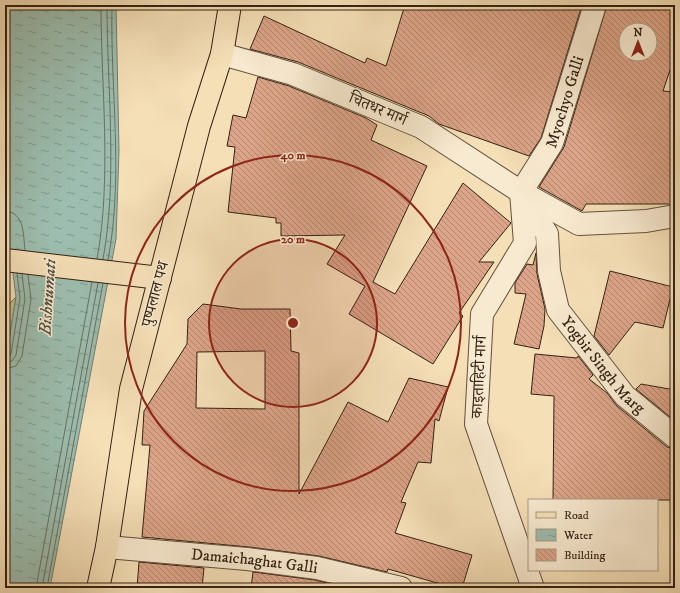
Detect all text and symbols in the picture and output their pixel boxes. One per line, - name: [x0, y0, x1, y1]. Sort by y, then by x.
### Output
- north arrow: [618, 22, 658, 62]
- text: N: [633, 26, 643, 40]
- street label: Myochyo Galli: [541, 53, 589, 150]
- street label: चितधर मार्ग: [345, 87, 412, 131]
- text: 40 m: [280, 148, 305, 163]
- text: 20 m: [281, 232, 305, 247]
- water label: Bishnumati: [34, 257, 62, 337]
- street label: पुष्पलाल पथ: [136, 258, 173, 330]
- street label: Yogbir Singh Marg: [557, 312, 649, 418]
- centre of rings: [286, 316, 300, 330]
- street label: काइताहिटी मार्ग: [467, 334, 491, 420]
- legend: [528, 499, 658, 571]
- text: Road: [564, 508, 589, 523]
- text: Water: [563, 528, 593, 543]
- street label: Damaichaghat Galli: [190, 544, 319, 578]
- text: Building: [564, 548, 605, 563]

